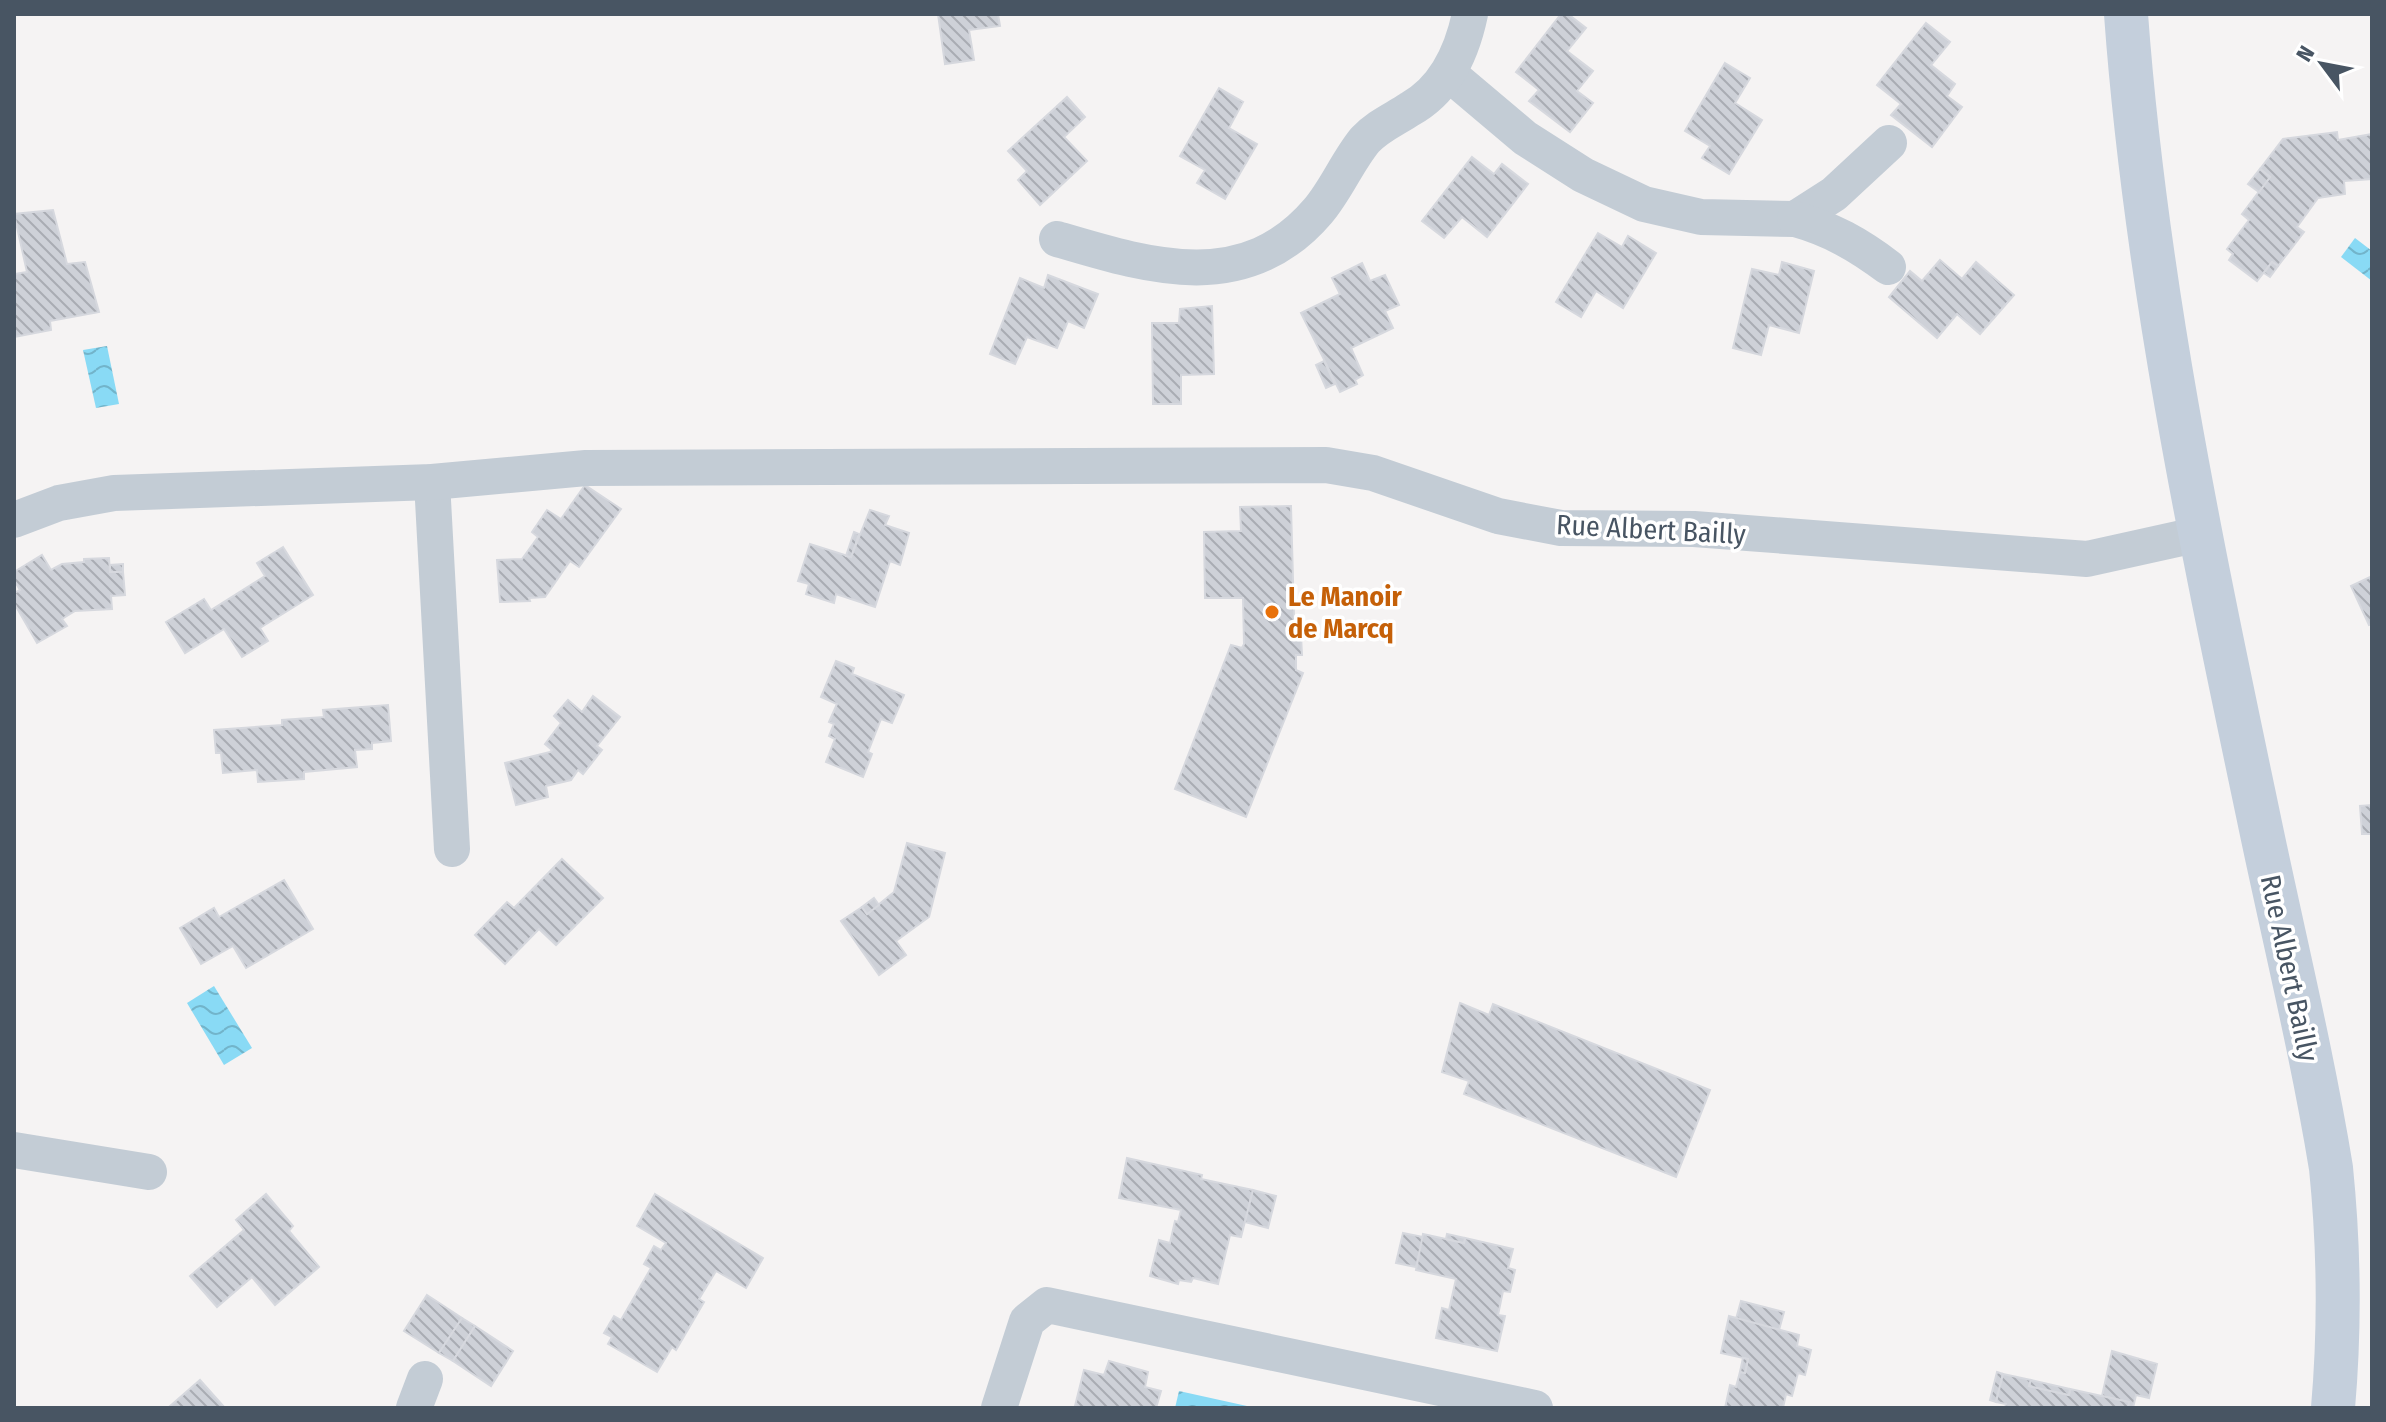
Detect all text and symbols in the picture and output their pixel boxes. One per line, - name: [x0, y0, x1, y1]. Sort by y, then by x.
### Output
- north arrow: [2282, 24, 2362, 104]
- text: N: [2291, 41, 2320, 66]
- street label: Rue Albert Bailly: [1555, 508, 1747, 551]
- place label: Le Manoir de Marcq: [1288, 580, 1402, 645]
- marker: Le Manoir de Marcq: [1263, 603, 1281, 621]
- street label: Rue Albert Bailly: [2254, 872, 2325, 1065]

